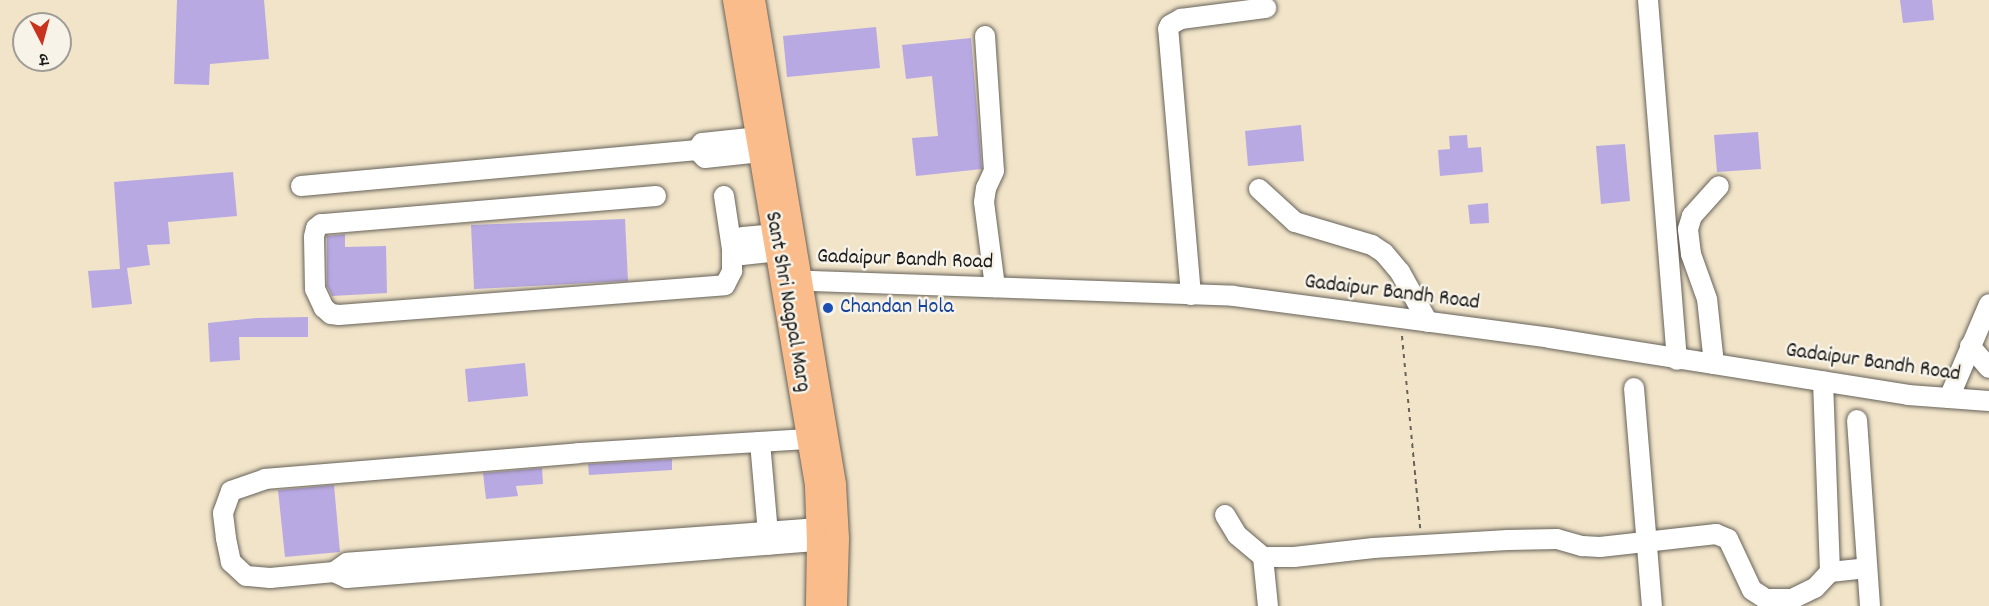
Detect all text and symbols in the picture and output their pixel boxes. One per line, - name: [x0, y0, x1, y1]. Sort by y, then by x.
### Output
- north arrow: [12, 12, 72, 72]
- text: उ: [38, 46, 49, 70]
- street label: Sant Shri Nagpal Marg: [758, 210, 816, 394]
- street label: Gadaipur Bandh Road: [816, 244, 994, 276]
- street label: Gadaipur Bandh Road: [1303, 269, 1481, 317]
- place label: Chandan Hola: [840, 295, 954, 321]
- marker: Chandan Hola: [821, 301, 835, 315]
- street label: Gadaipur Bandh Road: [1784, 338, 1962, 388]

